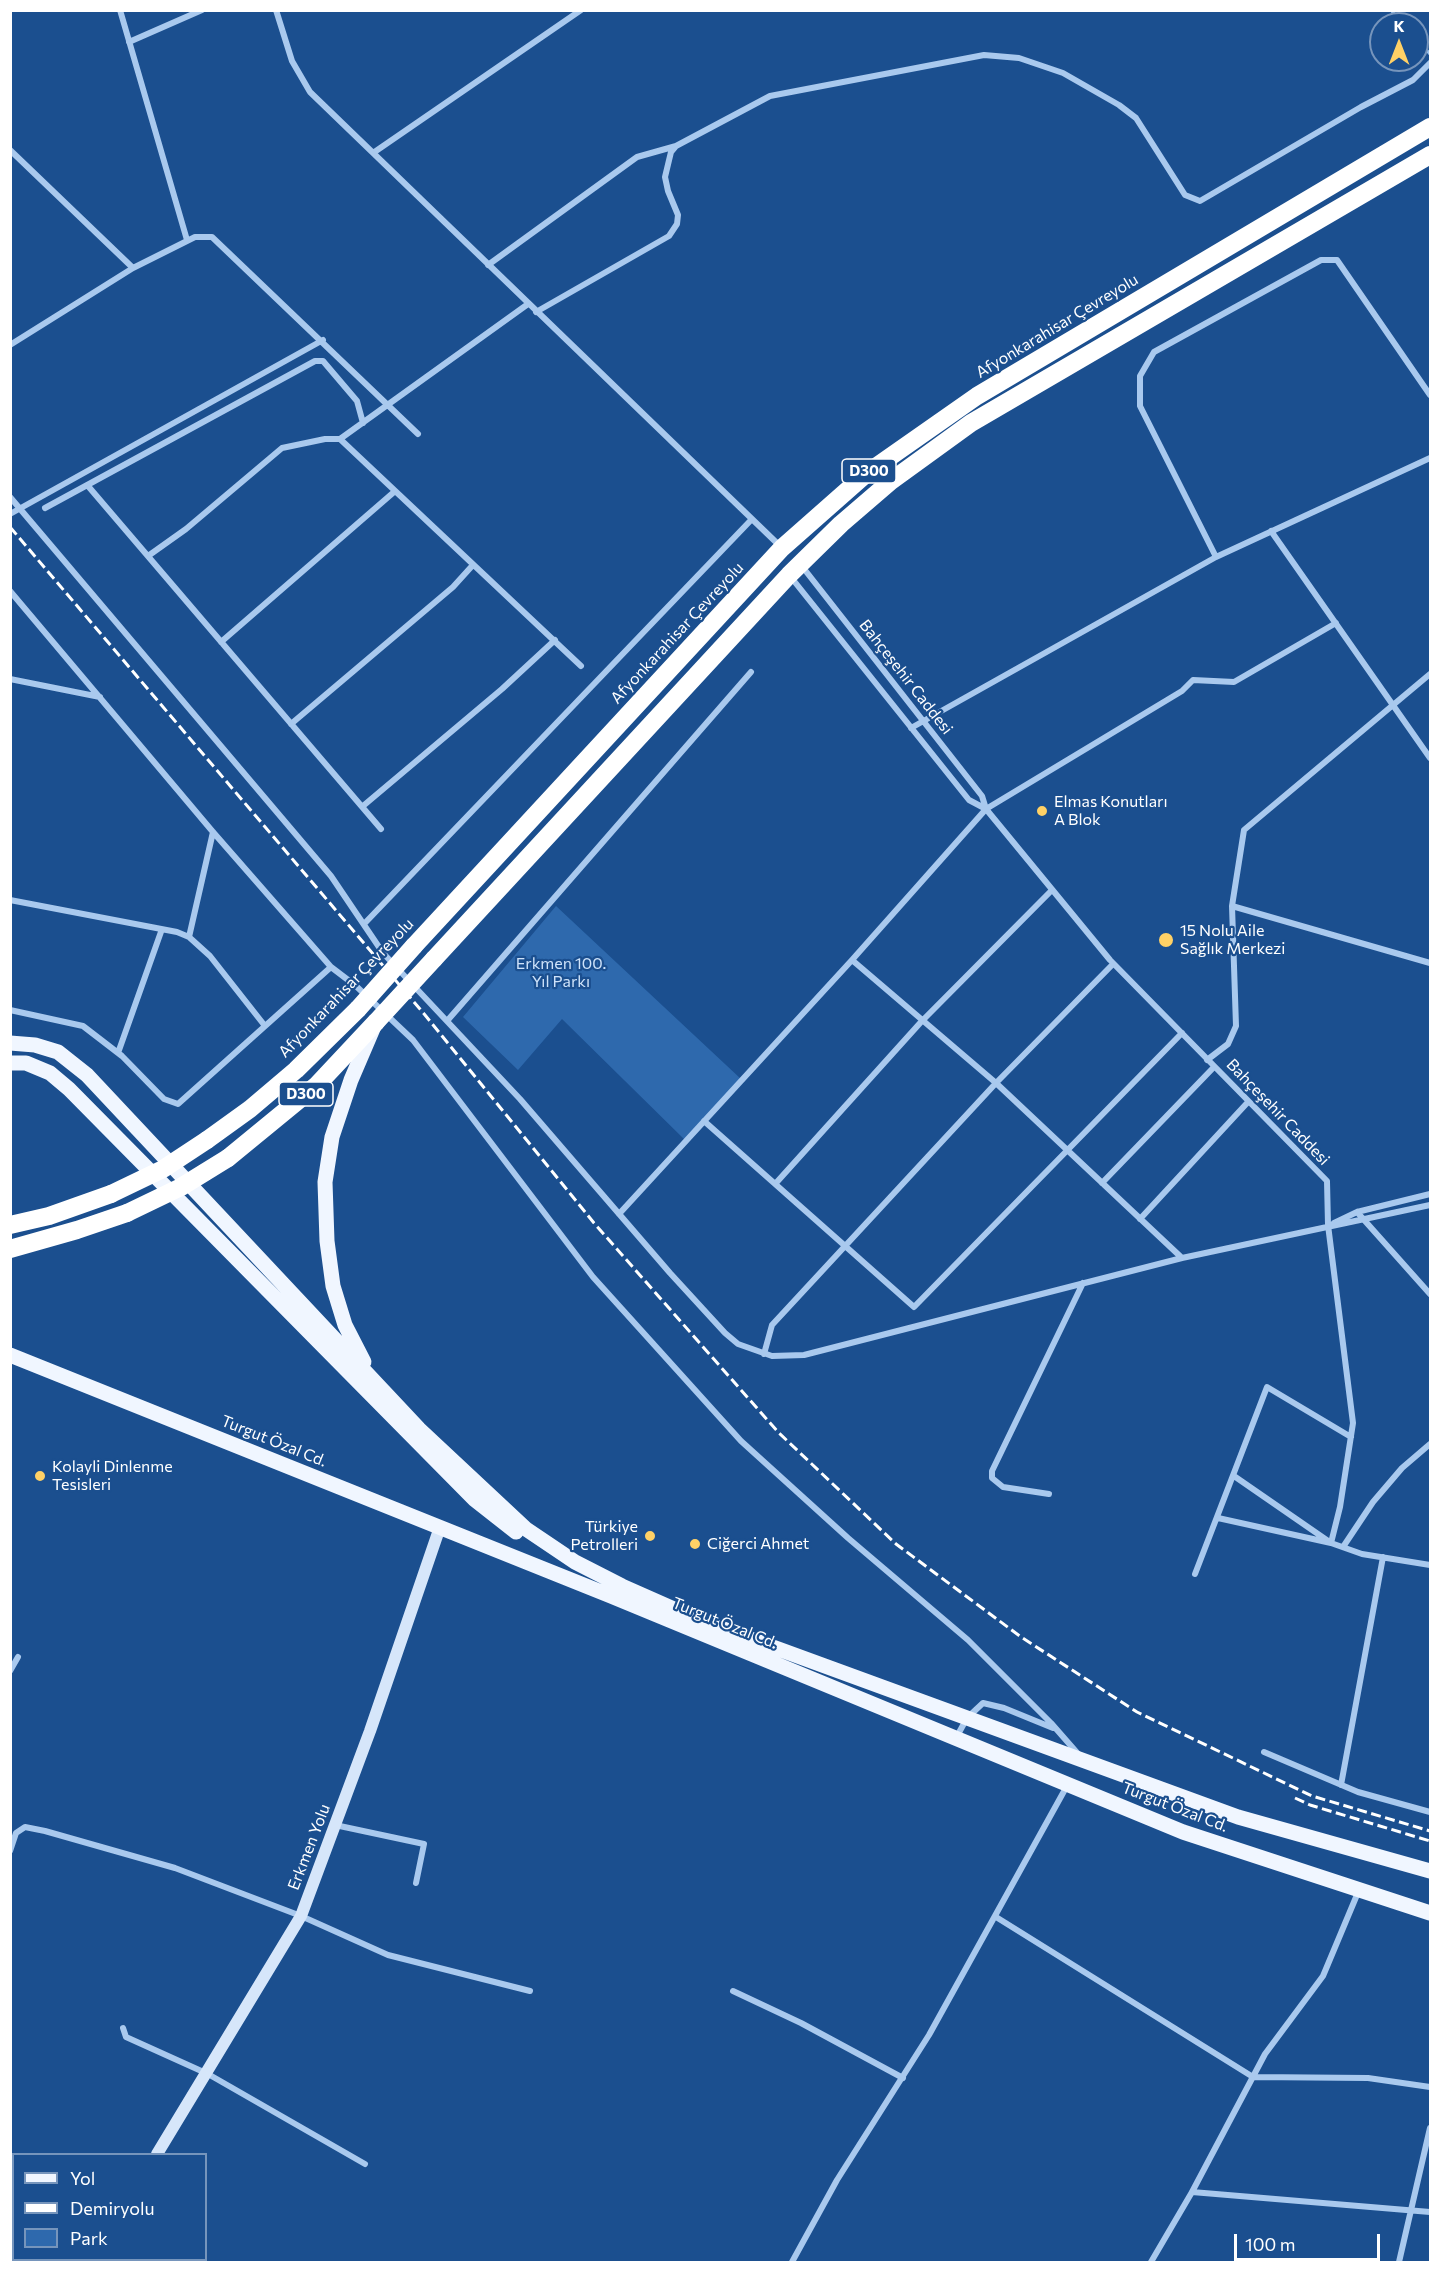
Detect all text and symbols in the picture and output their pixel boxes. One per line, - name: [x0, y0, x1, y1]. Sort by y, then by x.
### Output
- north arrow: [1369, 12, 1429, 72]
- text: K: [1393, 16, 1405, 35]
- street label: Afyonkarahisar Çevreyolu: [972, 270, 1142, 382]
- road number: D300: [842, 459, 896, 483]
- street label: Afyonkarahisar Çevreyolu: [607, 558, 747, 708]
- street label: Bahçeşehir Caddesi: [855, 616, 957, 738]
- place label: Elmas Konutları A Blok: [1054, 792, 1168, 830]
- marker: Elmas Konutları A Blok: [1035, 804, 1049, 818]
- street label: Afyonkarahisar Çevreyolu: [274, 914, 418, 1062]
- place label: 15 Nolu Aile Sağlık Merkezi: [1180, 921, 1285, 959]
- marker: 15 Nolu Aile Sağlık Merkezi: [1157, 931, 1175, 949]
- park label: Erkmen 100. Yıl Parkı: [516, 954, 606, 992]
- street label: Bahçeşehir Caddesi: [1222, 1055, 1334, 1169]
- road number: D300: [279, 1082, 333, 1106]
- street label: Turgut Özal Cd.: [218, 1411, 330, 1471]
- place label: Kolayli Dinlenme Tesisleri: [52, 1457, 173, 1495]
- marker: Kolayli Dinlenme Tesisleri: [33, 1469, 47, 1483]
- place label: Türkiye Petrolleri: [571, 1517, 638, 1555]
- marker: Türkiye Petrolleri: [643, 1529, 657, 1543]
- place label: Ciğerci Ahmet: [707, 1534, 809, 1554]
- marker: Ciğerci Ahmet: [688, 1537, 702, 1551]
- street label: Turgut Özal Cd.: [669, 1593, 781, 1653]
- street label: Turgut Özal Cd.: [1119, 1778, 1231, 1836]
- street label: Erkmen Yolu: [284, 1801, 334, 1893]
- legend: [12, 2153, 207, 2261]
- text: Yol: [70, 2167, 95, 2189]
- text: Demiryolu: [70, 2197, 155, 2219]
- scale bar: [1237, 2222, 1382, 2260]
- text: Park: [70, 2227, 108, 2249]
- text: 100 m: [1245, 2233, 1295, 2255]

